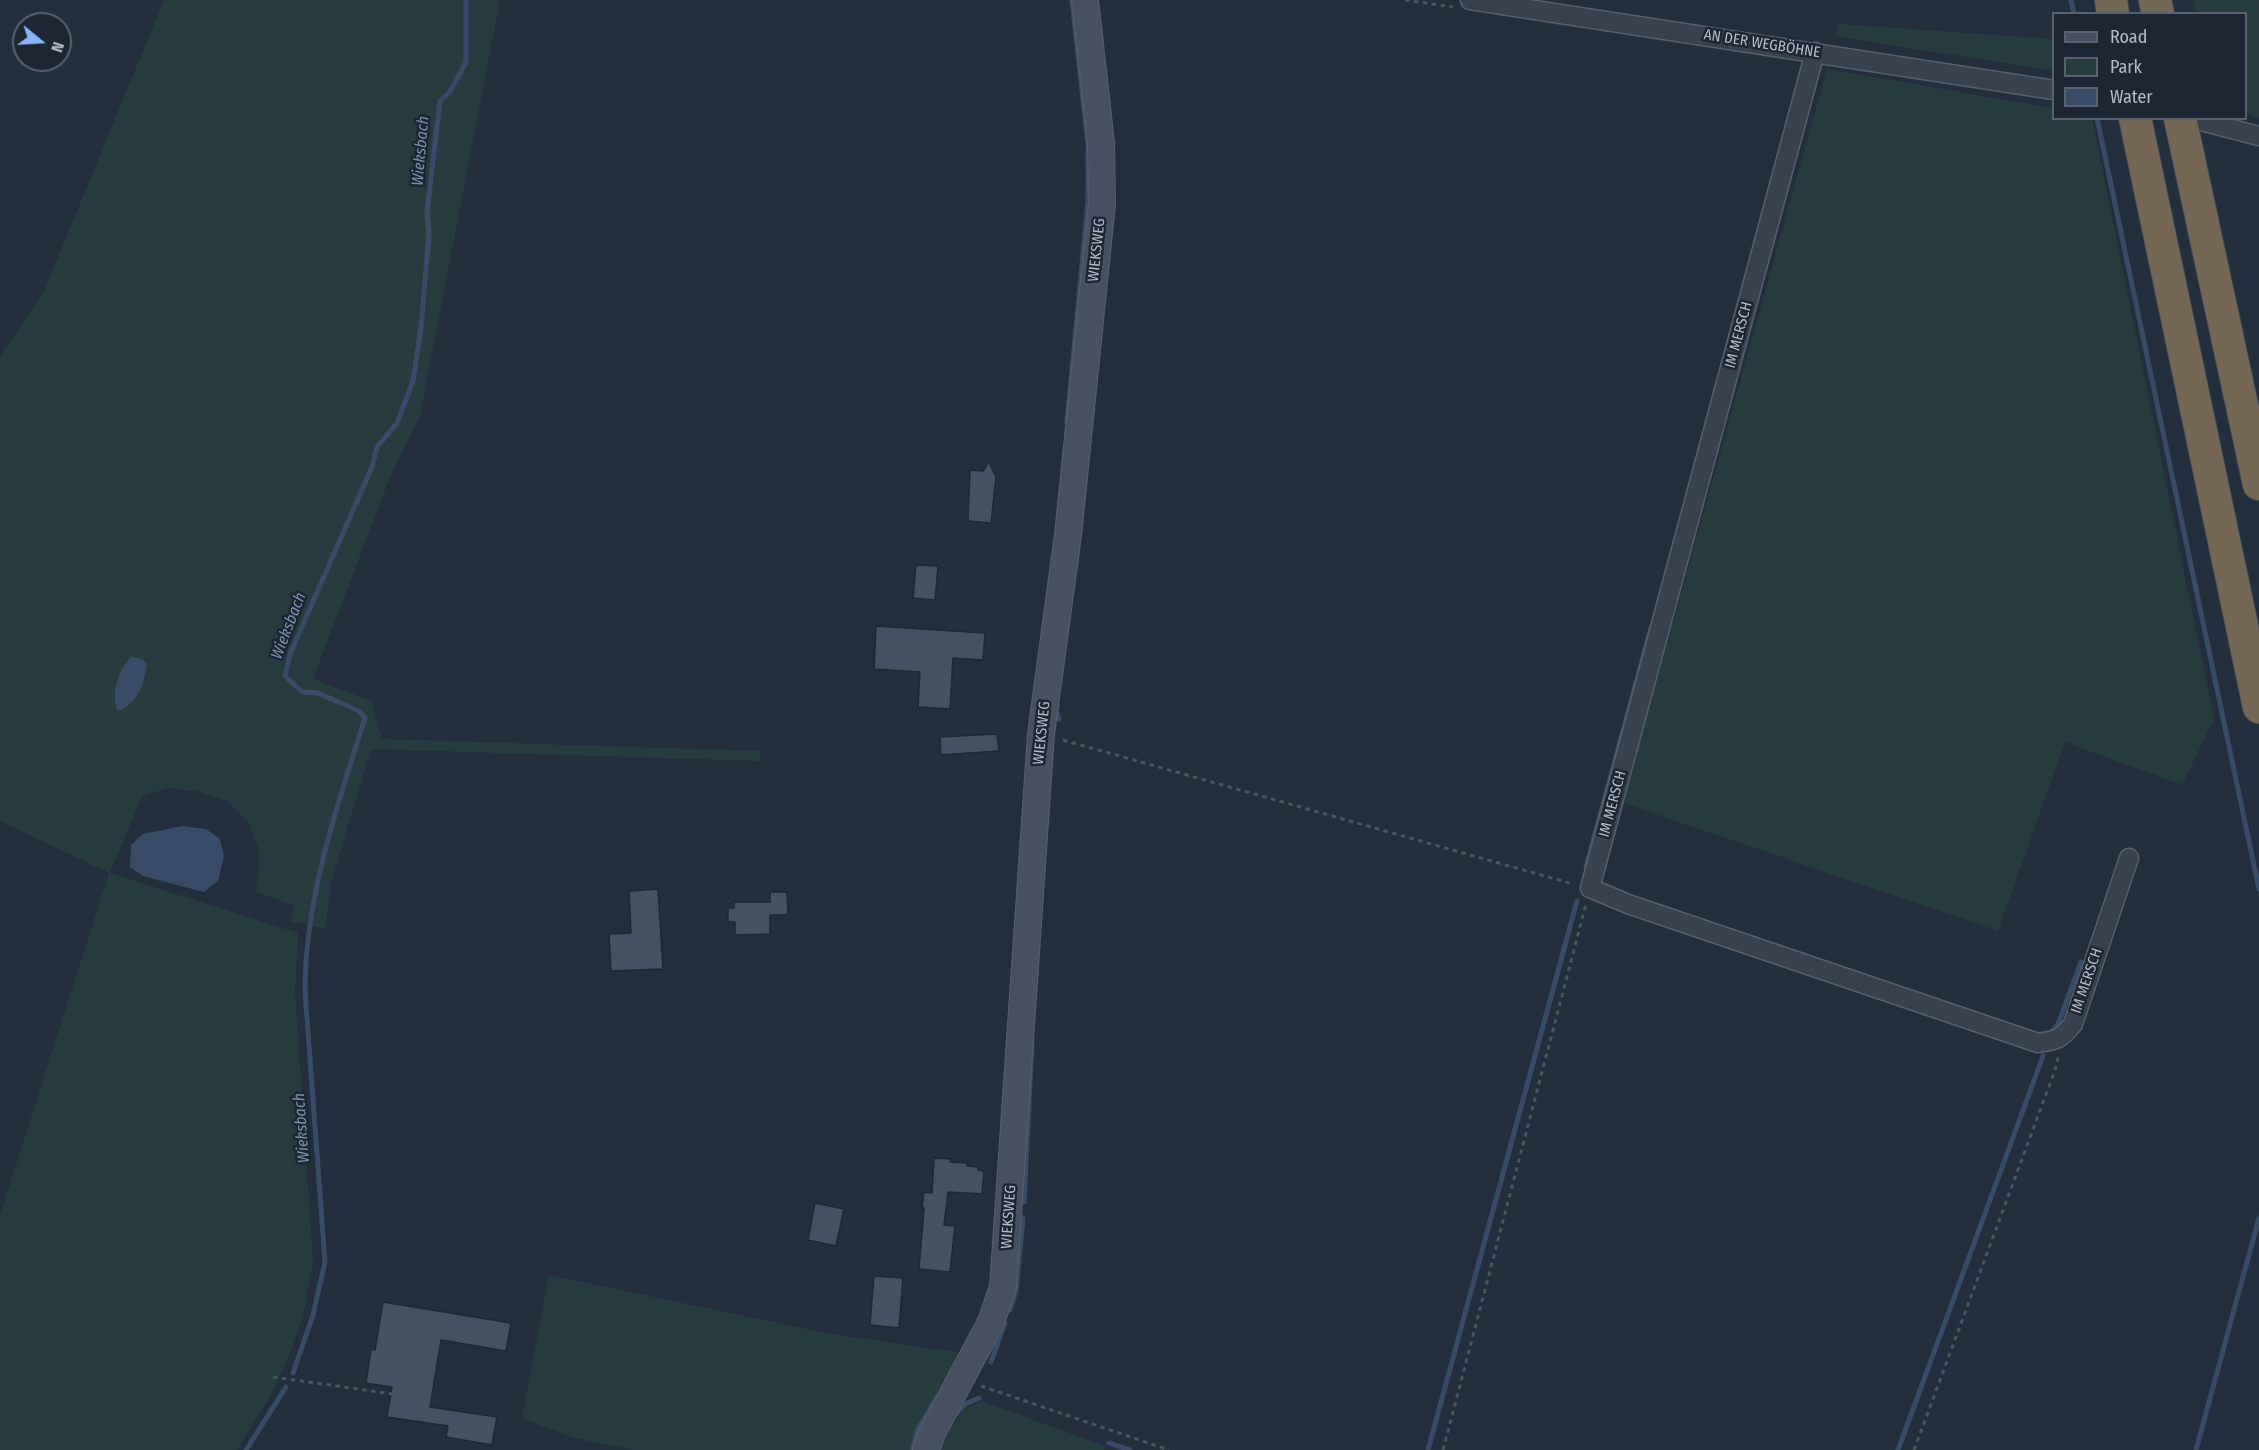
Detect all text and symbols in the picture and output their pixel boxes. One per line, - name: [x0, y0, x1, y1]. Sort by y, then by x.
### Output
- north arrow: [12, 12, 72, 72]
- legend: [2052, 12, 2247, 120]
- street label: AN DER WEGBÖHNE: [1703, 26, 1821, 62]
- text: Road: [2110, 26, 2147, 48]
- text: N: [47, 40, 68, 55]
- text: Park: [2110, 56, 2142, 78]
- text: Water: [2110, 86, 2153, 108]
- water label: Wieksbach: [408, 115, 434, 187]
- street label: WIEKSWEG: [1085, 217, 1109, 283]
- street label: IM MERSCH: [1722, 300, 1756, 370]
- water label: Wieksbach: [267, 590, 311, 662]
- street label: WIEKSWEG: [1030, 700, 1054, 766]
- street label: IM MERSCH: [1596, 769, 1630, 839]
- street label: IM MERSCH: [2067, 946, 2107, 1016]
- water label: Wieksbach: [290, 1092, 314, 1164]
- street label: WIEKSWEG: [998, 1184, 1020, 1250]

